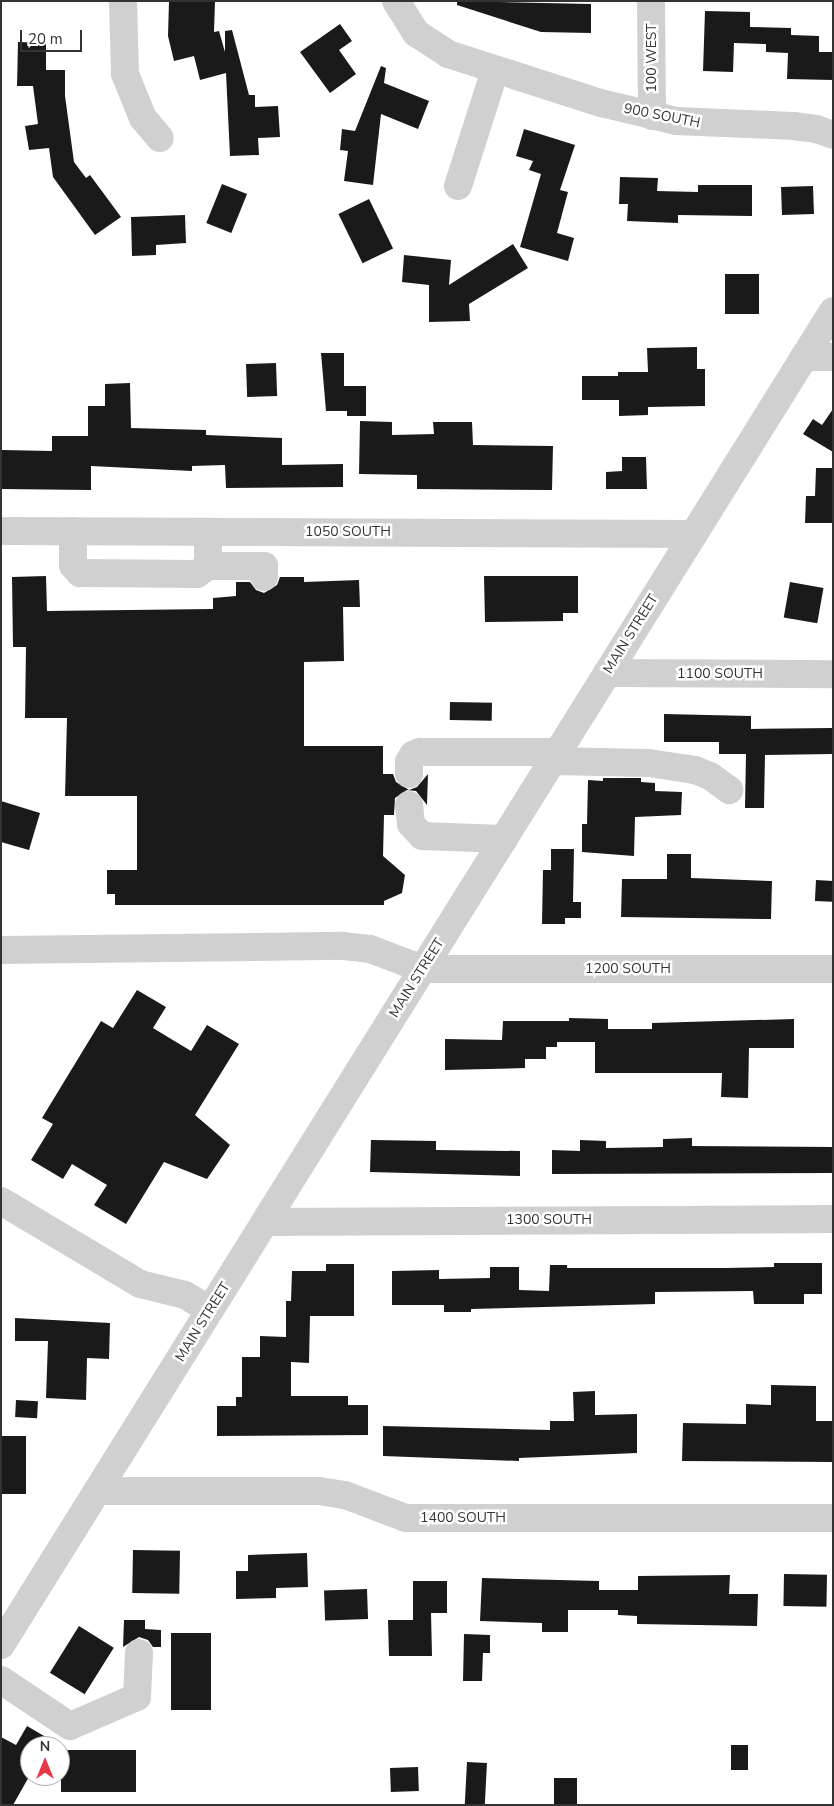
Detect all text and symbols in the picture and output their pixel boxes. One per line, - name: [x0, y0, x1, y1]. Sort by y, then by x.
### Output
- scale bar: [22, 20, 85, 52]
- street label: 100 WEST: [644, 23, 660, 93]
- text: 20 m: [28, 29, 63, 49]
- street label: 900 SOUTH: [622, 100, 702, 132]
- street label: 1050 SOUTH: [305, 524, 391, 540]
- street label: MAIN STREET: [600, 591, 662, 677]
- street label: 1100 SOUTH: [677, 666, 763, 682]
- street label: MAIN STREET: [386, 935, 448, 1021]
- street label: 1200 SOUTH: [585, 961, 671, 977]
- street label: 1300 SOUTH: [506, 1212, 592, 1228]
- street label: MAIN STREET: [172, 1279, 234, 1365]
- street label: 1400 SOUTH: [420, 1510, 506, 1526]
- north arrow: [20, 1736, 70, 1786]
- text: N: [40, 1737, 50, 1756]

